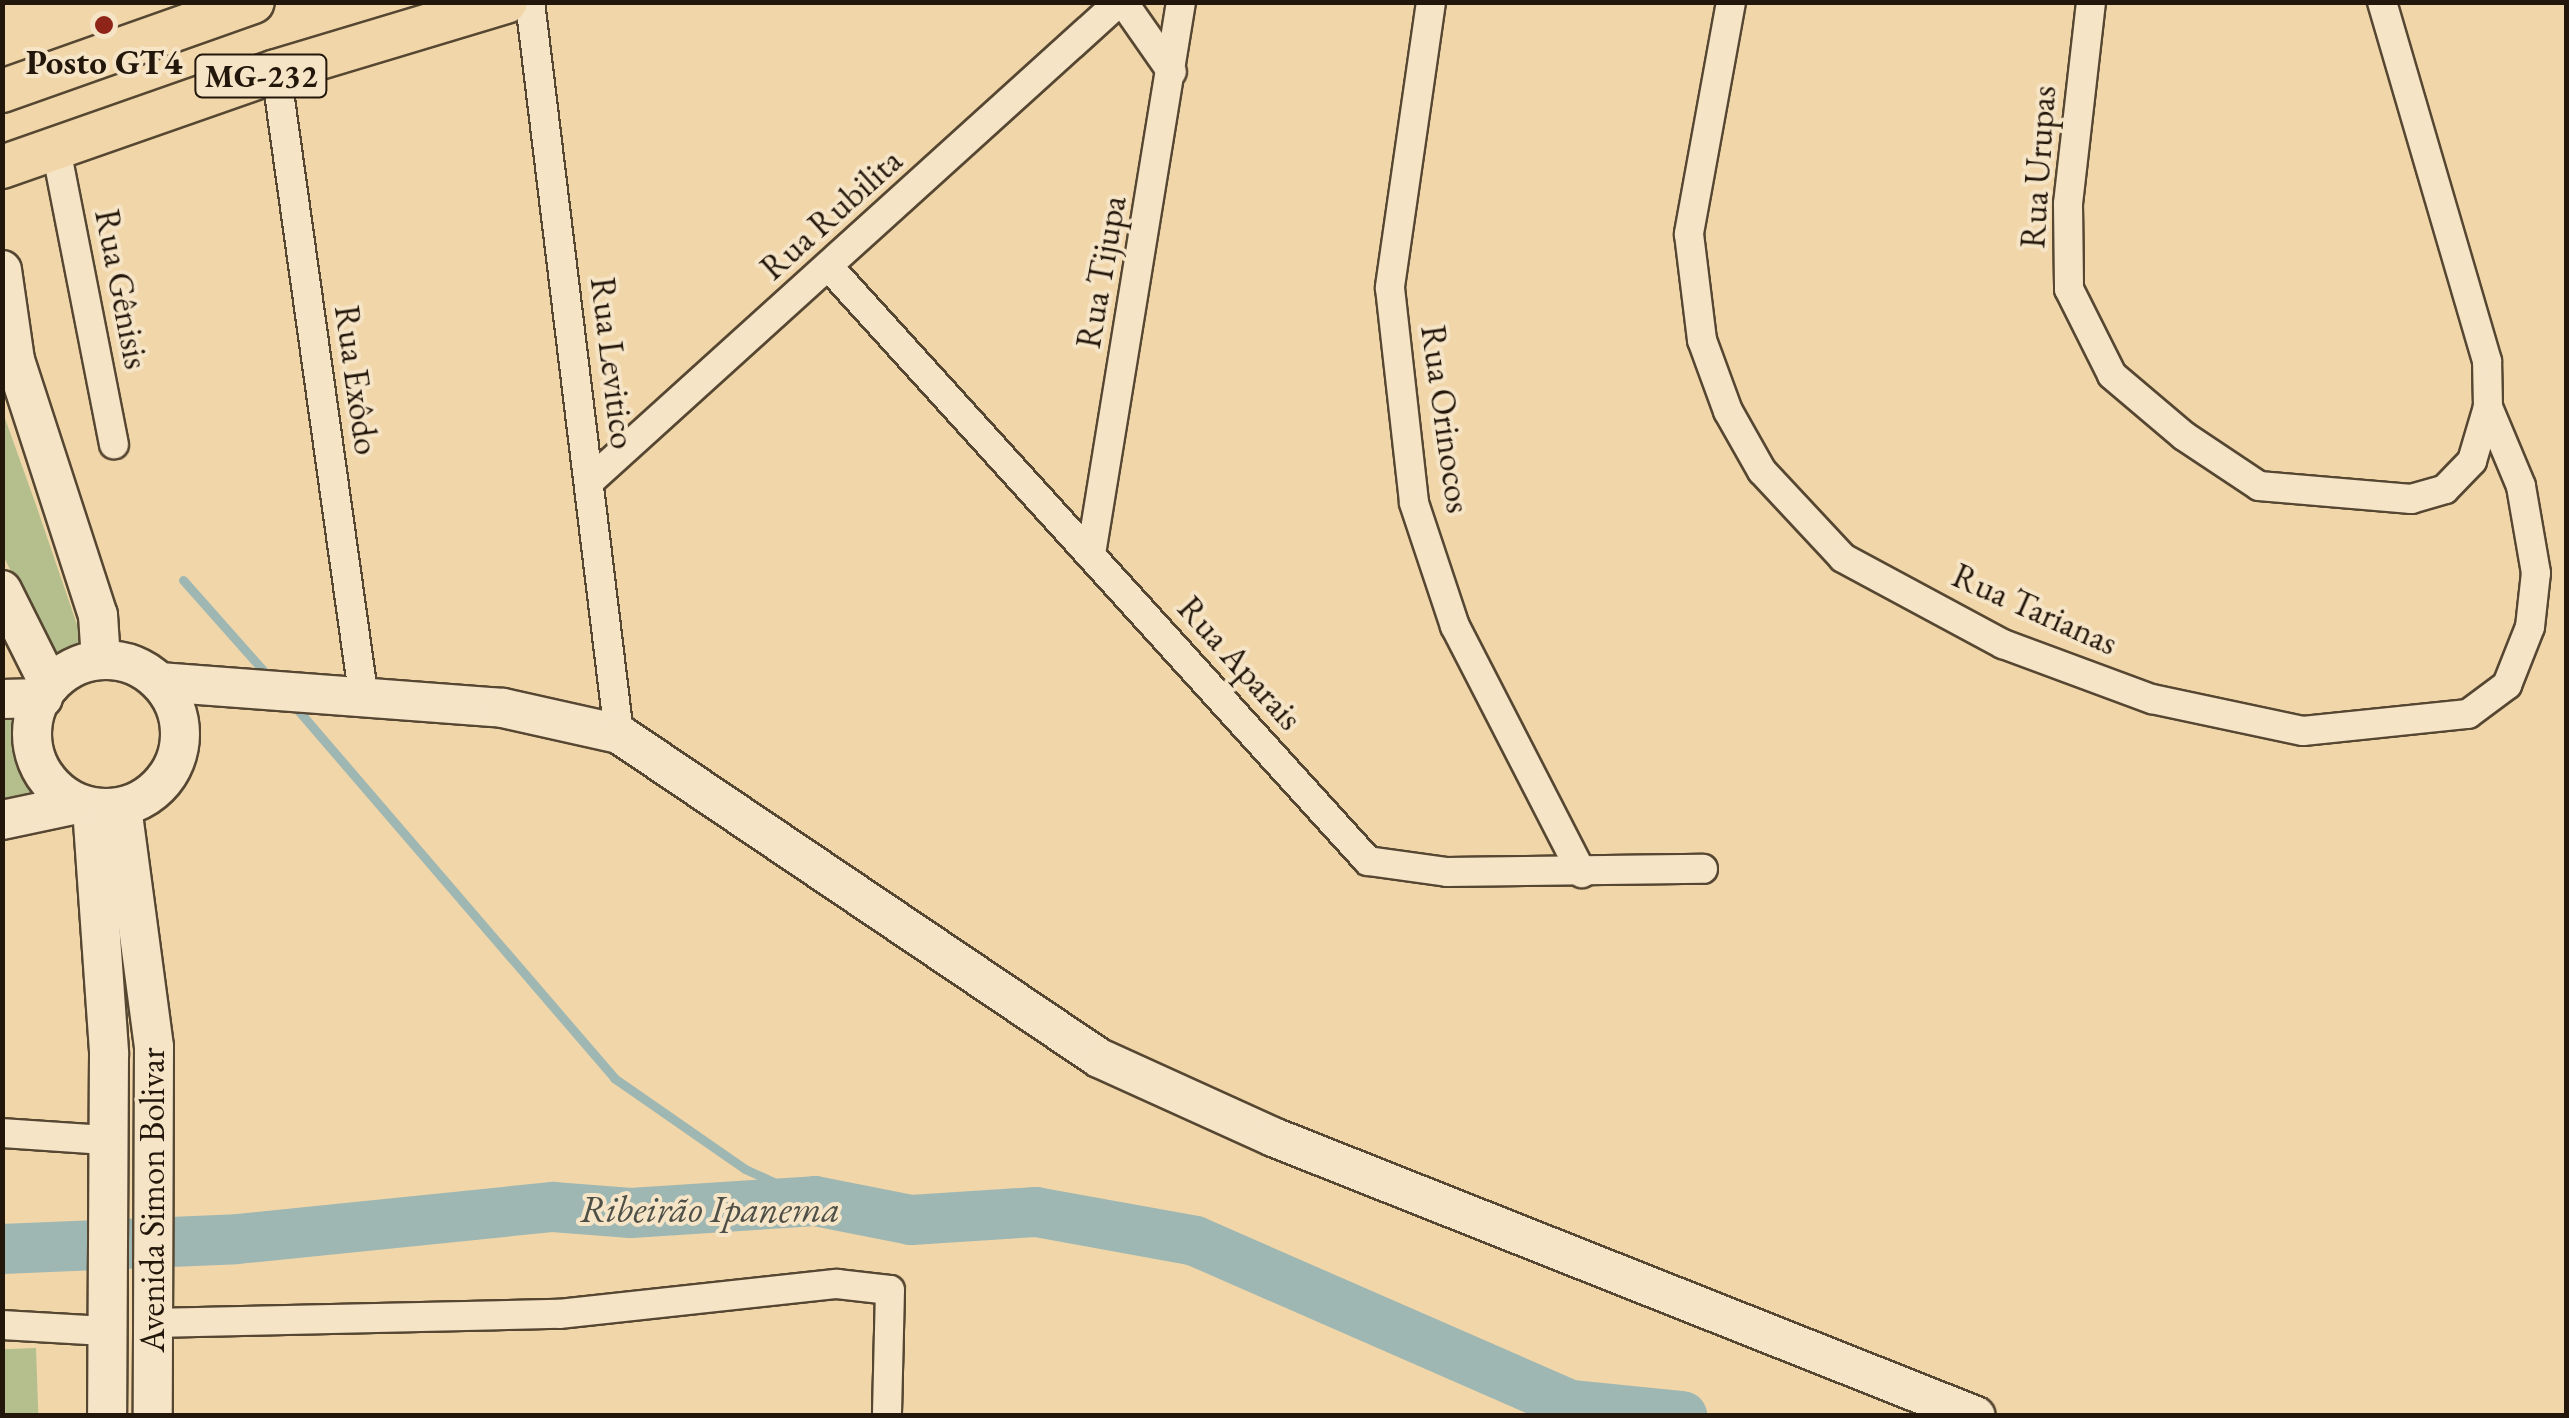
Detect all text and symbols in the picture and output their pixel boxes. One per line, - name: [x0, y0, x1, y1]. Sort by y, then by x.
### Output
- marker: Posto GT4: [93, 14, 115, 36]
- place label: Posto GT4: [26, 41, 182, 83]
- road number: MG-232: [194, 49, 328, 103]
- street label: Rua Urupas: [2011, 84, 2065, 250]
- street label: Rua Rubilita: [751, 139, 911, 289]
- street label: Rua Tijupa: [1067, 192, 1135, 352]
- street label: Rua Gênisis: [86, 206, 158, 372]
- street label: Rua Levitico: [582, 275, 644, 451]
- street label: Rua Exôdo: [326, 302, 388, 458]
- street label: Rua Orinocos: [1412, 322, 1480, 516]
- street label: Rua Tarianas: [1946, 554, 2124, 664]
- street label: Rua Aparais: [1169, 587, 1311, 739]
- street label: Avenida Simon Bolivar: [131, 1047, 173, 1353]
- water label: Ribeirão Ipanema: [580, 1186, 840, 1232]

